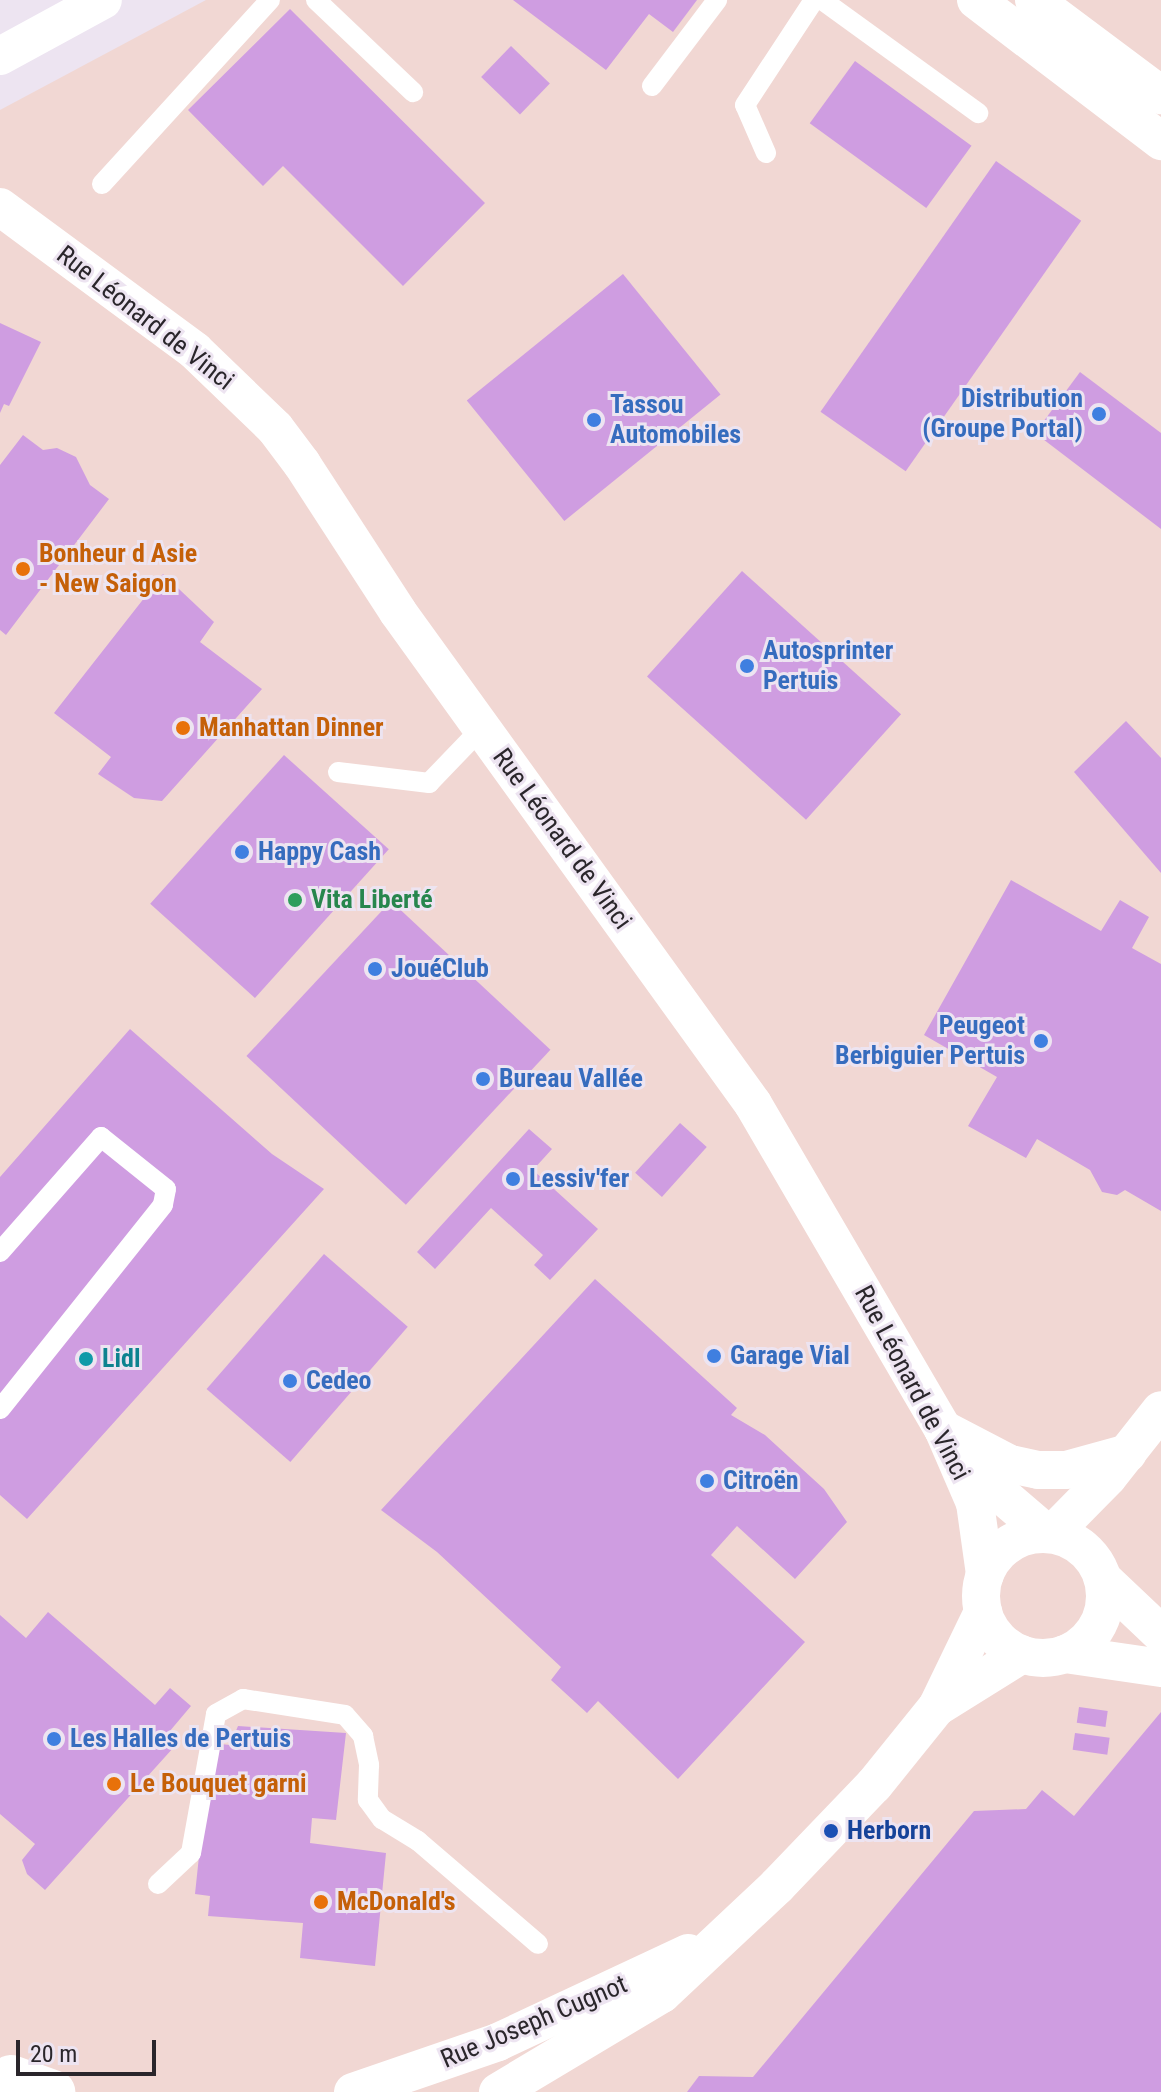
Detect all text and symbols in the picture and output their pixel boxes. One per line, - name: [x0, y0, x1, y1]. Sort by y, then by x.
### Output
- street label: Rue Léonard de Vinci: [50, 239, 240, 397]
- place label: Distribution (Groupe Portal): [922, 383, 1083, 444]
- place label: Tassou Automobiles: [610, 389, 741, 450]
- marker: Distribution (Groupe Portal): [1090, 405, 1108, 423]
- marker: Tassou Automobiles: [585, 411, 603, 429]
- place label: Bonheur d Asie - New Saigon: [39, 538, 197, 600]
- marker: Bonheur d Asie - New Saigon: [14, 560, 32, 578]
- place label: Autosprinter Pertuis: [763, 635, 893, 696]
- marker: Autosprinter Pertuis: [738, 657, 756, 675]
- place label: Manhattan Dinner: [199, 712, 384, 744]
- marker: Manhattan Dinner: [174, 719, 192, 737]
- street label: Rue Léonard de Vinci: [486, 743, 638, 935]
- place label: Happy Cash: [258, 836, 381, 868]
- marker: Happy Cash: [233, 843, 251, 861]
- place label: Vita Liberté: [311, 884, 433, 916]
- marker: Vita Liberté: [286, 891, 304, 909]
- place label: JouéClub: [391, 953, 489, 985]
- marker: JouéClub: [366, 960, 384, 978]
- place label: Peugeot Berbiguier Pertuis: [835, 1010, 1025, 1072]
- marker: Peugeot Berbiguier Pertuis: [1032, 1032, 1050, 1050]
- place label: Bureau Vallée: [499, 1063, 643, 1095]
- marker: Bureau Vallée: [474, 1070, 492, 1088]
- place label: Lessiv'fer: [529, 1163, 629, 1195]
- marker: Lessiv'fer: [504, 1170, 522, 1188]
- street label: Rue Léonard de Vinci: [848, 1280, 976, 1486]
- place label: Garage Vial: [730, 1340, 850, 1372]
- place label: Lidl: [102, 1343, 140, 1375]
- marker: Garage Vial: [705, 1347, 723, 1365]
- marker: Lidl: [77, 1350, 95, 1368]
- place label: Cedeo: [306, 1365, 372, 1397]
- marker: Cedeo: [281, 1372, 299, 1390]
- place label: Citroën: [723, 1465, 799, 1497]
- marker: Citroën: [698, 1472, 716, 1490]
- place label: Les Halles de Pertuis: [70, 1723, 291, 1755]
- marker: Les Halles de Pertuis: [45, 1730, 63, 1748]
- place label: Le Bouquet garni: [130, 1768, 307, 1800]
- marker: Le Bouquet garni: [105, 1775, 123, 1793]
- place label: Herborn: [847, 1815, 931, 1847]
- marker: Herborn: [822, 1822, 840, 1840]
- place label: McDonald's: [337, 1886, 456, 1918]
- marker: McDonald's: [312, 1893, 330, 1911]
- street label: Rue Joseph Cugnot: [436, 1969, 632, 2075]
- scale bar: [20, 2024, 160, 2074]
- text: 20 m: [30, 2040, 77, 2068]

